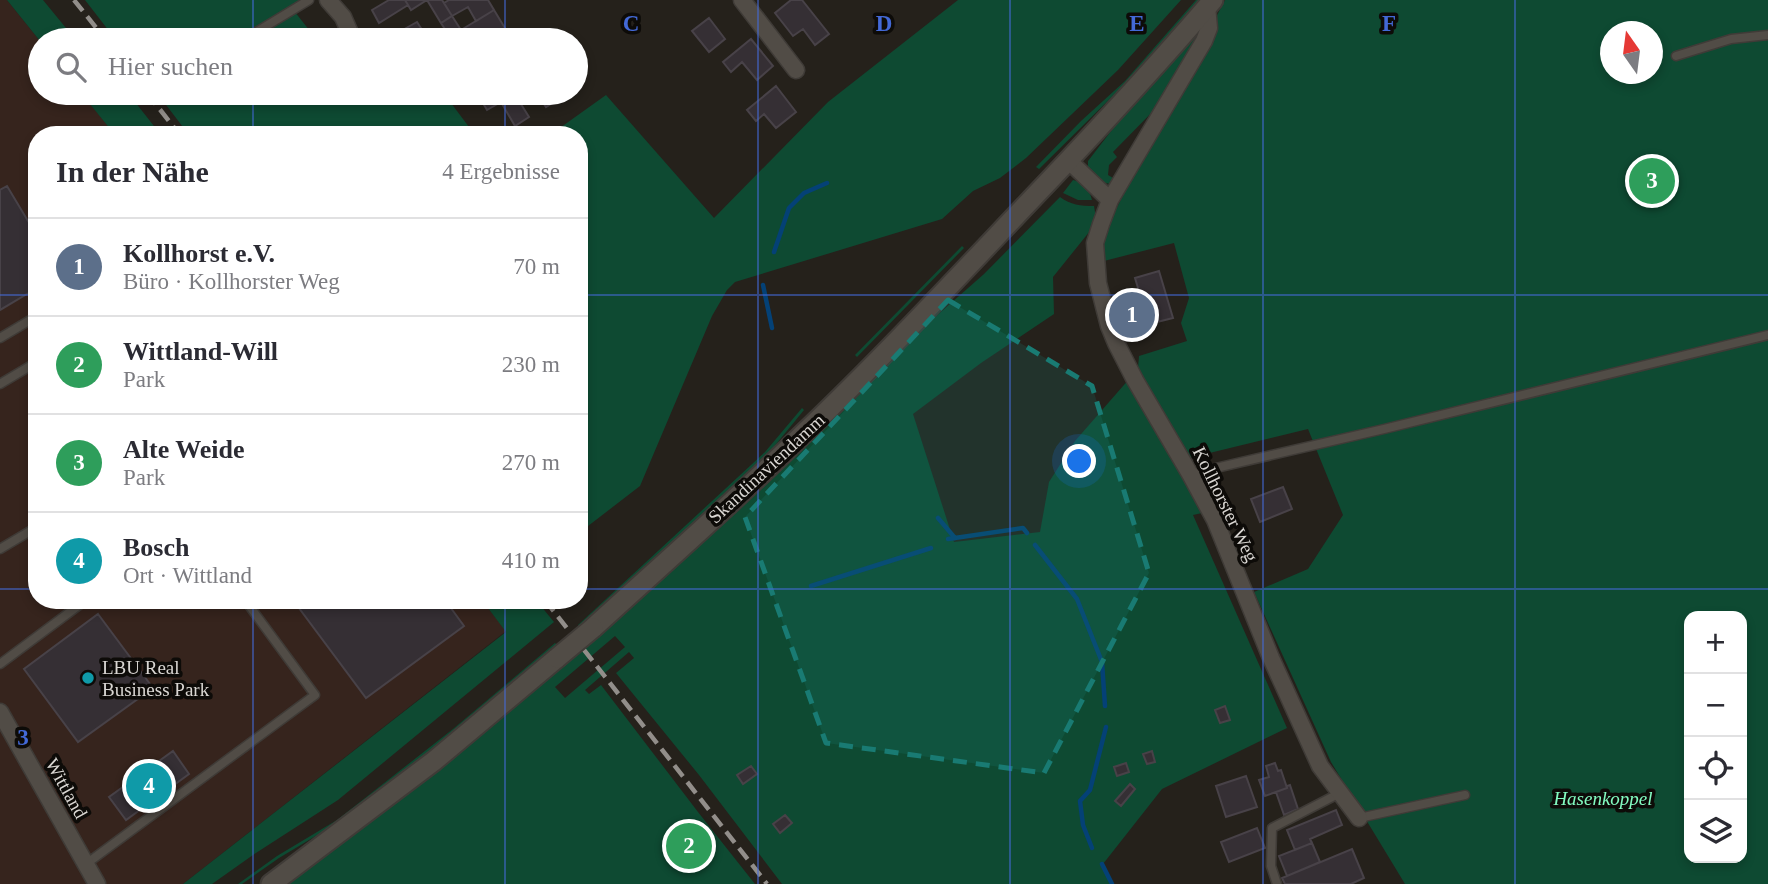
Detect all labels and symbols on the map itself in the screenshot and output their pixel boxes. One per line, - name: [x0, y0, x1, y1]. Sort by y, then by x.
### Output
- text: C: [623, 11, 639, 36]
- text: D: [876, 11, 892, 36]
- text: E: [1129, 11, 1145, 36]
- text: F: [1382, 11, 1396, 36]
- north arrow: [1600, 21, 1663, 84]
- pin: 3: [1629, 155, 1675, 207]
- pin: 1: [1109, 289, 1155, 341]
- street label: Skandinaviendamm: [704, 409, 829, 528]
- street label: Kollhorster Weg: [1189, 443, 1263, 566]
- your location: [1062, 444, 1096, 478]
- place label: LBU Real Business Park: [102, 657, 210, 700]
- marker: LBU Real Business Park: [80, 670, 96, 686]
- text: 3: [17, 725, 29, 750]
- street label: Wittland: [41, 754, 92, 823]
- pin: 4: [126, 760, 172, 812]
- park label: Hasenkoppel: [1552, 788, 1653, 809]
- pin: 2: [666, 820, 712, 872]

